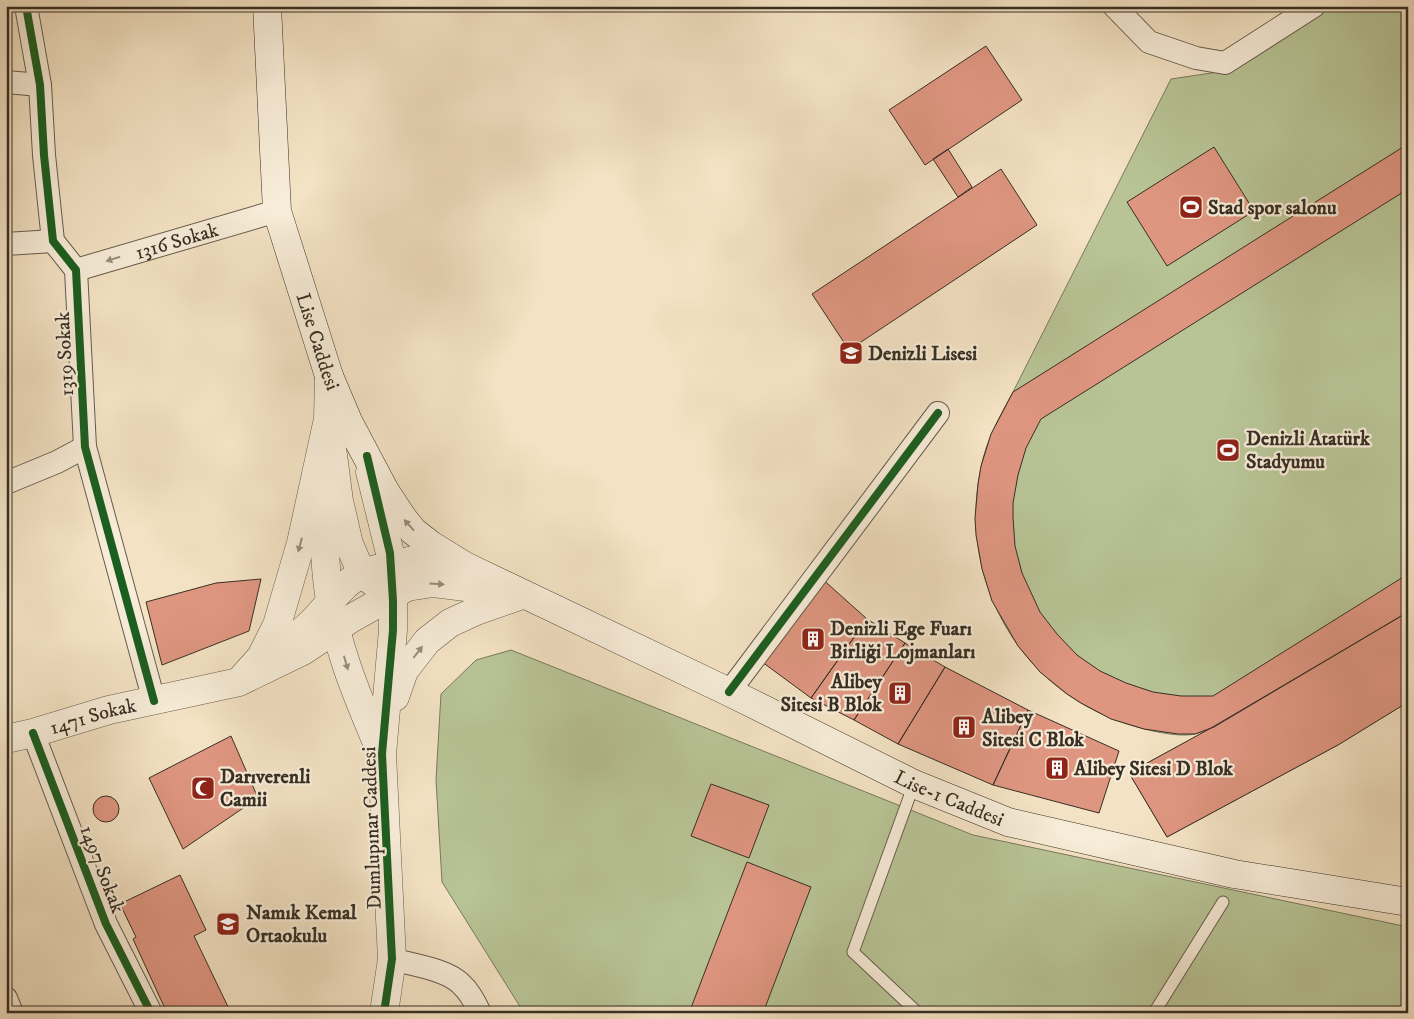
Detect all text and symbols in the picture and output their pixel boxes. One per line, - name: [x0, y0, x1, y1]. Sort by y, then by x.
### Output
- sports icon: Stad spor salonu: [1178, 194, 1204, 220]
- place label: Stad spor salonu: [1208, 196, 1337, 221]
- street label: 1316 Sokak: [133, 218, 222, 266]
- one-way arrow: [105, 255, 120, 263]
- street label: Lise Caddesi: [290, 290, 345, 394]
- street label: 1319 Sokak: [51, 311, 80, 397]
- school or university icon: Denizli Lisesi: [838, 340, 864, 366]
- place label: Denizli Lisesi: [868, 342, 977, 367]
- place label: Denizli Atatürk Stadyumu: [1246, 427, 1371, 475]
- sports icon: Denizli Atatürk Stadyumu: [1215, 437, 1241, 463]
- one-way arrow: [403, 520, 415, 532]
- one-way arrow: [296, 537, 304, 552]
- one-way arrow: [430, 580, 446, 588]
- place label: Denizli Ege Fuarı Birliği Lojmanları: [830, 617, 975, 665]
- building icon: Denizli Ege Fuarı Birliği Lojmanları: [800, 626, 826, 652]
- one-way arrow: [413, 646, 424, 659]
- one-way arrow: [342, 656, 350, 671]
- place label: Alibey Sitesi B Blok: [781, 670, 883, 718]
- building icon: Alibey Sitesi B Blok: [887, 680, 913, 706]
- street label: 1471 Sokak: [47, 693, 139, 741]
- place label: Alibey Sitesi C Blok: [981, 705, 1085, 753]
- building icon: Alibey Sitesi C Blok: [951, 714, 977, 740]
- street label: Dumlupınar Caddesi: [357, 746, 388, 910]
- building icon: Alibey Sitesi D Blok: [1044, 755, 1070, 781]
- place label: Alibey Sitesi D Blok: [1073, 757, 1234, 782]
- place label: Darıverenli Camii: [220, 765, 310, 813]
- street label: Lise-1 Caddesi: [890, 765, 1007, 833]
- mosque icon: Darıverenli Camii: [190, 775, 216, 801]
- street label: 1497 Sokak: [73, 822, 130, 917]
- place label: Namık Kemal Ortaokulu: [246, 901, 357, 949]
- school or university icon: Namık Kemal Ortaokulu: [215, 911, 241, 937]

